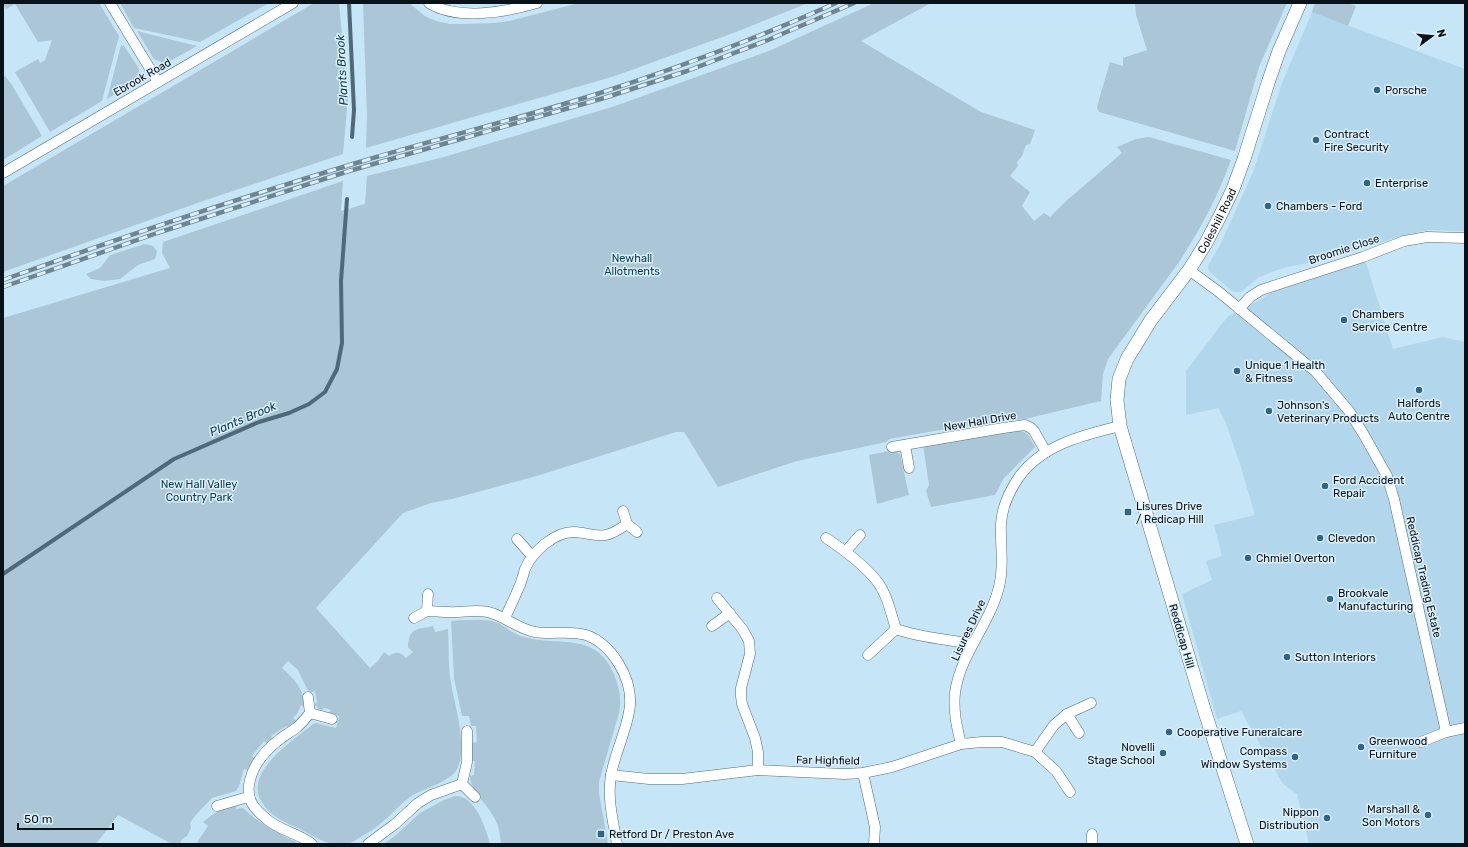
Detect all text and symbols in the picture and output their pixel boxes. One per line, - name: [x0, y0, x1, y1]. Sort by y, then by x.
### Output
- north arrow: [1412, 16, 1452, 56]
- text: N: [1434, 28, 1448, 39]
- water label: Plants Brook: [333, 33, 351, 106]
- street label: Ebrook Road: [111, 56, 173, 99]
- place label: Porsche: [1385, 84, 1427, 97]
- marker: Porsche: [1372, 85, 1382, 95]
- place label: Contract Fire Security: [1324, 128, 1389, 154]
- marker: Contract Fire Security: [1311, 135, 1321, 145]
- place label: Enterprise: [1375, 177, 1428, 190]
- marker: Enterprise: [1362, 178, 1372, 188]
- street label: Coleshill Road: [1195, 186, 1239, 256]
- place label: Chambers - Ford: [1276, 200, 1362, 213]
- marker: Chambers - Ford: [1263, 201, 1273, 211]
- street label: Broomie Close: [1307, 232, 1381, 267]
- park label: Newhall Allotments: [604, 252, 660, 278]
- place label: Chambers Service Centre: [1352, 308, 1427, 334]
- marker: Chambers Service Centre: [1339, 315, 1349, 325]
- place label: Unique 1 Health & Fitness: [1245, 359, 1325, 385]
- marker: Unique 1 Health & Fitness: [1232, 366, 1242, 376]
- marker: Halfords Auto Centre: [1414, 385, 1424, 395]
- place label: Halfords Auto Centre: [1388, 397, 1450, 423]
- water label: Plants Brook: [208, 398, 279, 439]
- place label: Johnson's Veterinary Products: [1277, 399, 1379, 425]
- marker: Johnson's Veterinary Products: [1264, 406, 1274, 416]
- street label: New Hall Drive: [943, 409, 1017, 434]
- place label: Ford Accident Repair: [1333, 474, 1405, 500]
- park label: New Hall Valley Country Park: [161, 478, 237, 504]
- marker: Ford Accident Repair: [1320, 481, 1330, 491]
- place label: Lisures Drive / Redicap Hill: [1136, 500, 1204, 526]
- marker: Lisures Drive / Redicap Hill: [1123, 507, 1133, 517]
- street label: Reddicap Trading Estate: [1403, 515, 1444, 639]
- place label: Clevedon: [1328, 532, 1376, 545]
- marker: Clevedon: [1315, 533, 1325, 543]
- place label: Chmiel Overton: [1256, 552, 1335, 565]
- marker: Chmiel Overton: [1243, 553, 1253, 563]
- place label: Brookvale Manufacturing: [1338, 587, 1413, 613]
- marker: Brookvale Manufacturing: [1325, 594, 1335, 604]
- street label: Lisures Drive: [949, 598, 988, 663]
- street label: Reddicap Hill: [1166, 602, 1197, 670]
- place label: Sutton Interiors: [1295, 651, 1376, 664]
- marker: Sutton Interiors: [1282, 652, 1292, 662]
- place label: Cooperative Funeralcare: [1177, 726, 1302, 739]
- marker: Cooperative Funeralcare: [1164, 727, 1174, 737]
- place label: Greenwood Furniture: [1369, 735, 1427, 761]
- place label: Novelli Stage School: [1087, 741, 1155, 767]
- marker: Greenwood Furniture: [1356, 742, 1366, 752]
- place label: Compass Window Systems: [1201, 745, 1287, 771]
- marker: Novelli Stage School: [1158, 748, 1168, 758]
- marker: Compass Window Systems: [1290, 752, 1300, 762]
- street label: Far Highfield: [796, 753, 860, 768]
- place label: Marshall & Son Motors: [1362, 803, 1420, 829]
- scale bar: [18, 805, 113, 831]
- place label: Nippon Distribution: [1259, 806, 1319, 832]
- marker: Marshall & Son Motors: [1423, 810, 1433, 820]
- text: 50 m: [24, 812, 52, 826]
- marker: Nippon Distribution: [1322, 813, 1332, 823]
- place label: Retford Dr / Preston Ave: [609, 828, 734, 841]
- marker: Retford Dr / Preston Ave: [596, 829, 606, 839]

